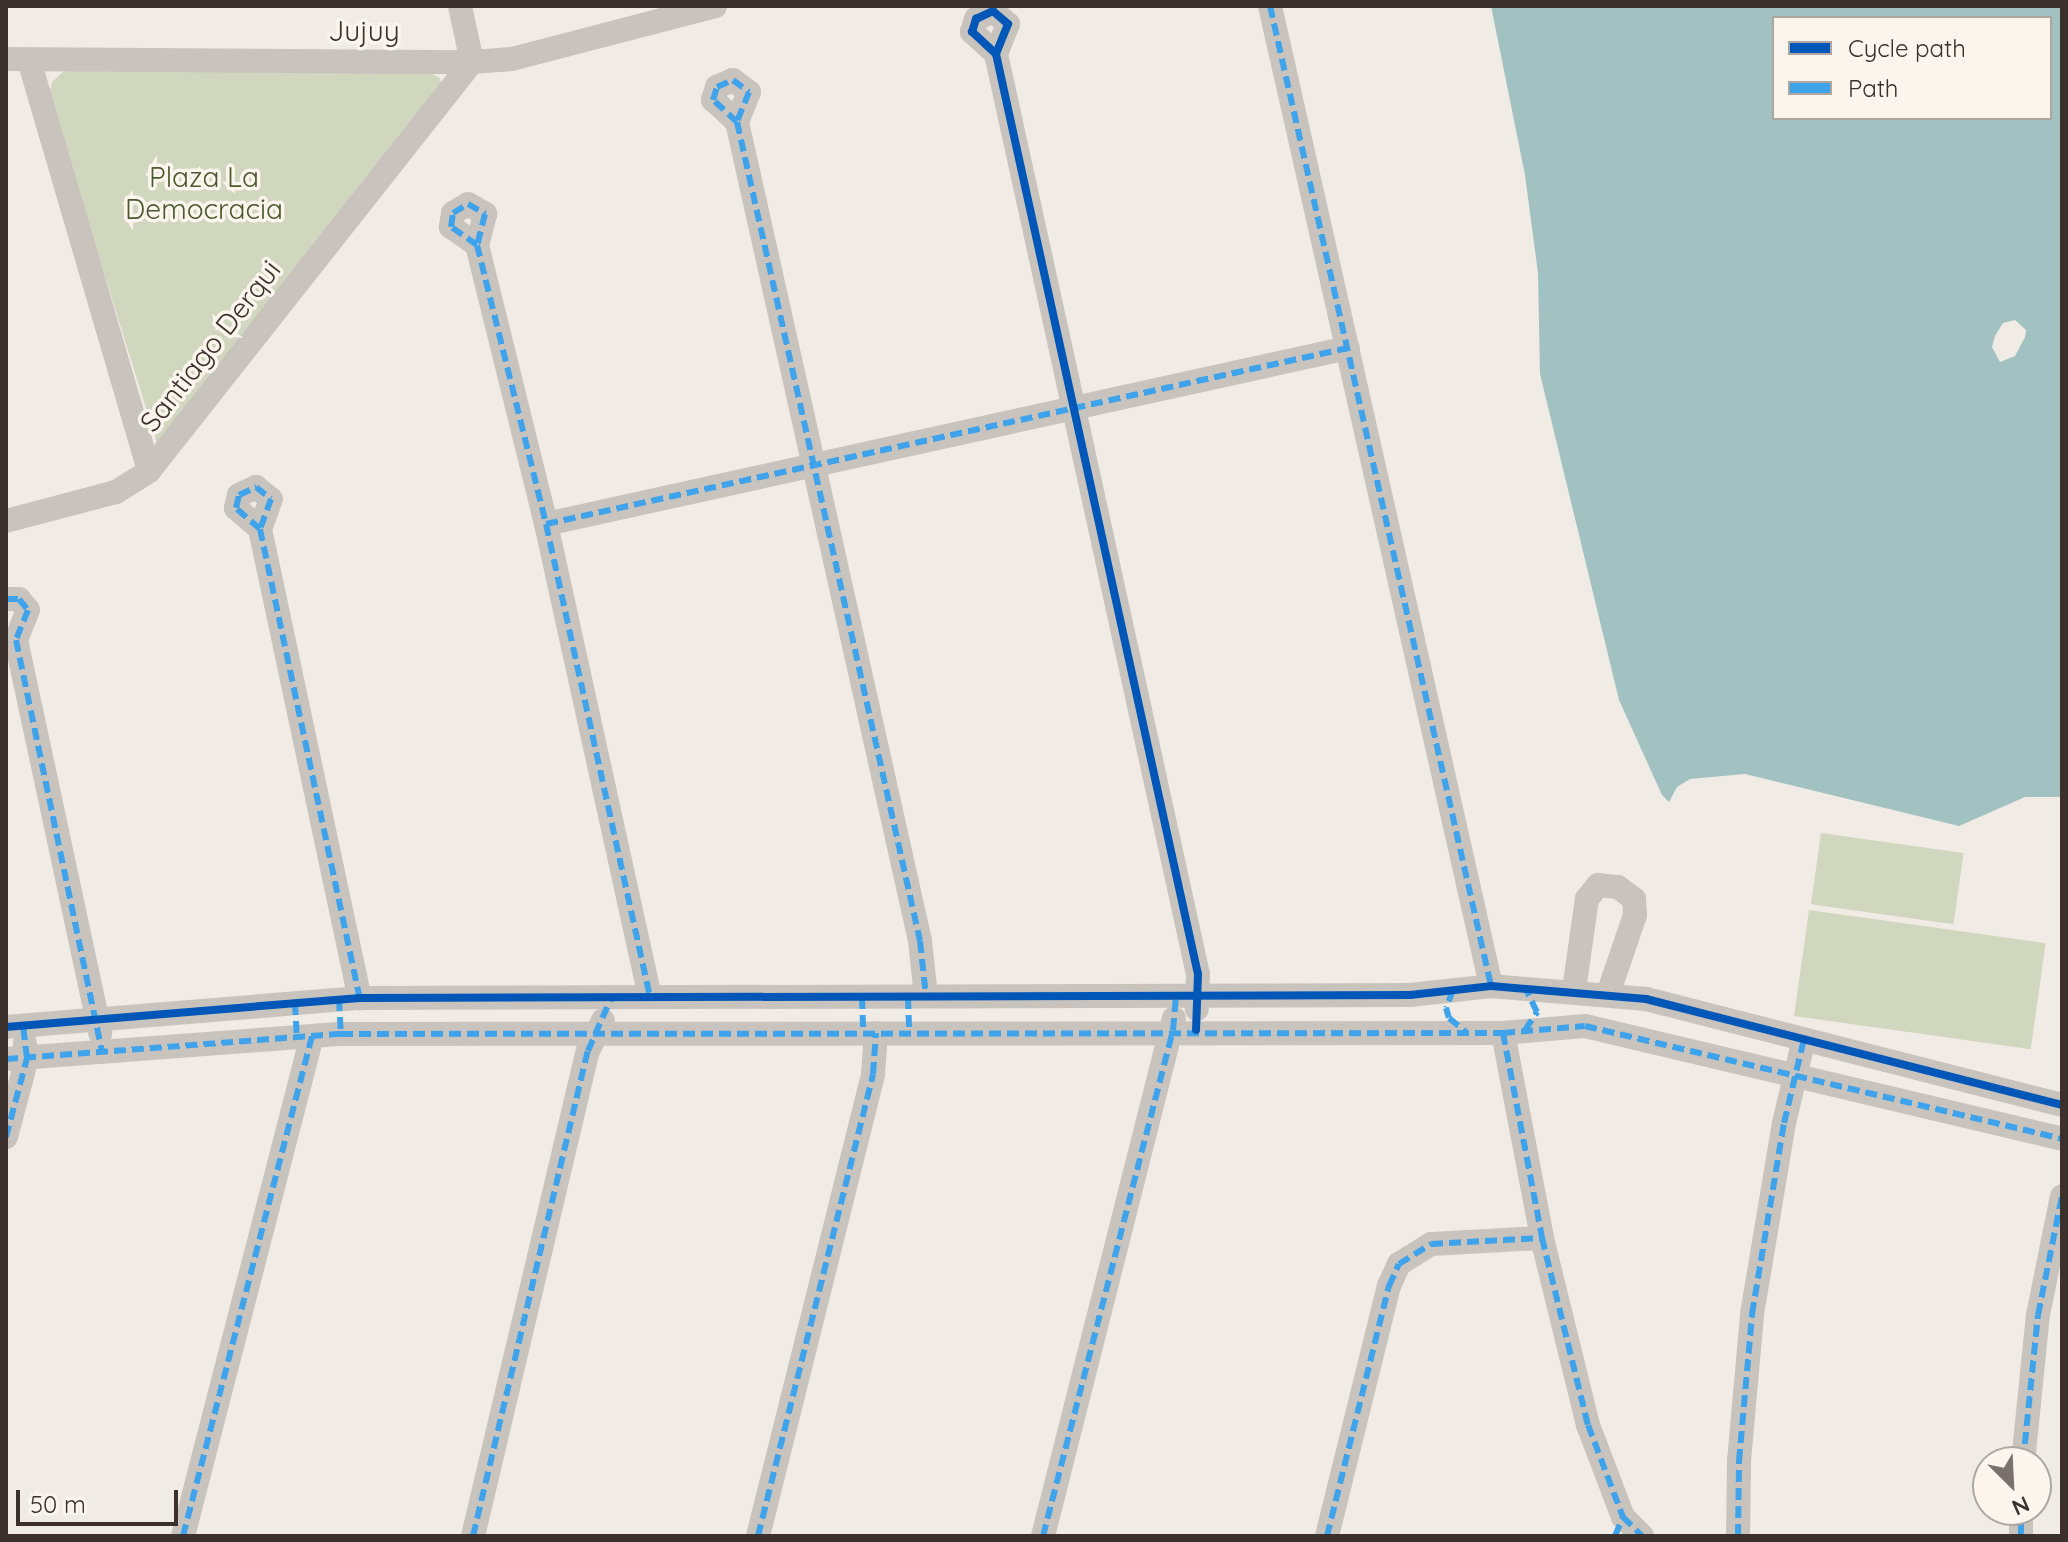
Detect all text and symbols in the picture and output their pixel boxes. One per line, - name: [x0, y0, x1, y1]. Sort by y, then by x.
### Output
- street label: Jujuy: [328, 14, 400, 48]
- legend: [1772, 16, 2052, 120]
- text: Cycle path: [1848, 33, 1966, 63]
- text: Path: [1848, 73, 1899, 103]
- park label: Plaza La Democracia: [125, 160, 283, 226]
- street label: Santiago Derqui: [133, 254, 287, 438]
- north arrow: [1972, 1446, 2052, 1526]
- scale bar: [20, 1474, 182, 1524]
- text: 50 m: [30, 1489, 86, 1519]
- text: N: [2008, 1490, 2034, 1522]

